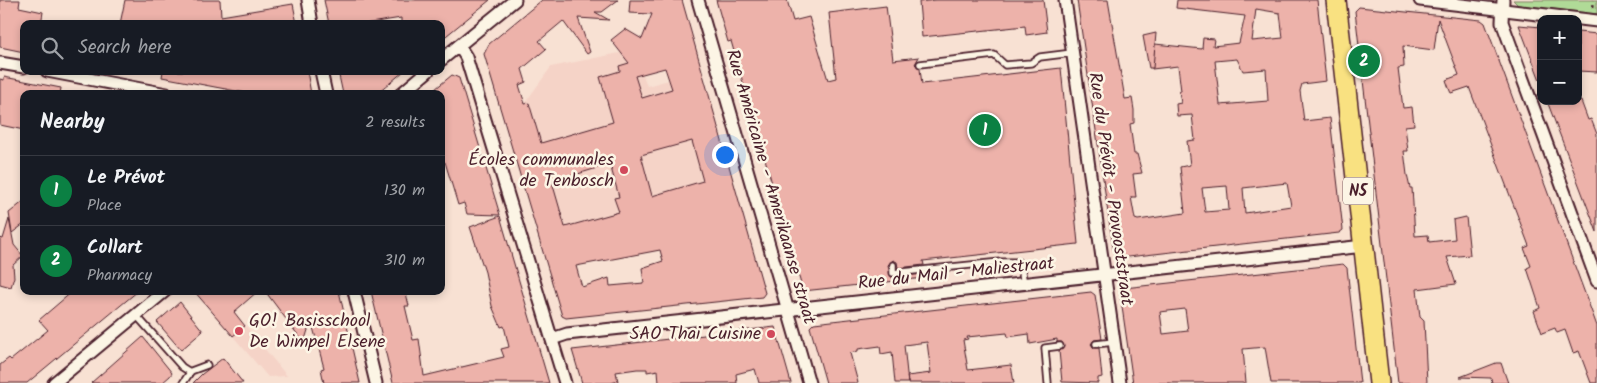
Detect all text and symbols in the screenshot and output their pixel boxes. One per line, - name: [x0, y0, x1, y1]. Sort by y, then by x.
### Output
- map controls: [1537, 15, 1582, 105]
- button: +: [1537, 15, 1582, 60]
- search box: [20, 20, 445, 75]
- text: Search here: [78, 33, 172, 63]
- icon: search: [38, 34, 66, 62]
- pin: 2: [1348, 42, 1380, 80]
- street label: Rue Américaine - Amerikaanse straat: [717, 46, 823, 329]
- button: −: [1537, 60, 1582, 105]
- street label: Rue du Prévôt - Provooststraat: [1079, 71, 1141, 309]
- text: Nearby: [40, 106, 105, 139]
- text: 2 results: [365, 110, 425, 135]
- pin: 1: [969, 111, 1001, 149]
- your location: [712, 142, 738, 168]
- place label: Écoles communales de Tenbosch: [468, 146, 614, 196]
- text: Le Prévot: [87, 163, 165, 193]
- marker: Écoles communales de Tenbosch: [618, 164, 630, 176]
- text: 1: [54, 178, 58, 203]
- text: 130 m: [384, 178, 425, 203]
- road number: N5: [1343, 178, 1373, 205]
- text: Place: [87, 193, 121, 218]
- text: Collart: [87, 233, 143, 263]
- text: 2: [51, 248, 61, 273]
- text: 310 m: [384, 248, 425, 273]
- street label: Rue du Mail - Maliestraat: [856, 249, 1057, 299]
- text: Pharmacy: [87, 263, 152, 288]
- place label: GO! Basisschool De Wimpel Elsene: [249, 307, 385, 357]
- place label: SAO Thai Cuisine: [630, 320, 761, 349]
- marker: GO! Basisschool De Wimpel Elsene: [233, 325, 245, 337]
- marker: SAO Thai Cuisine: [765, 328, 777, 340]

